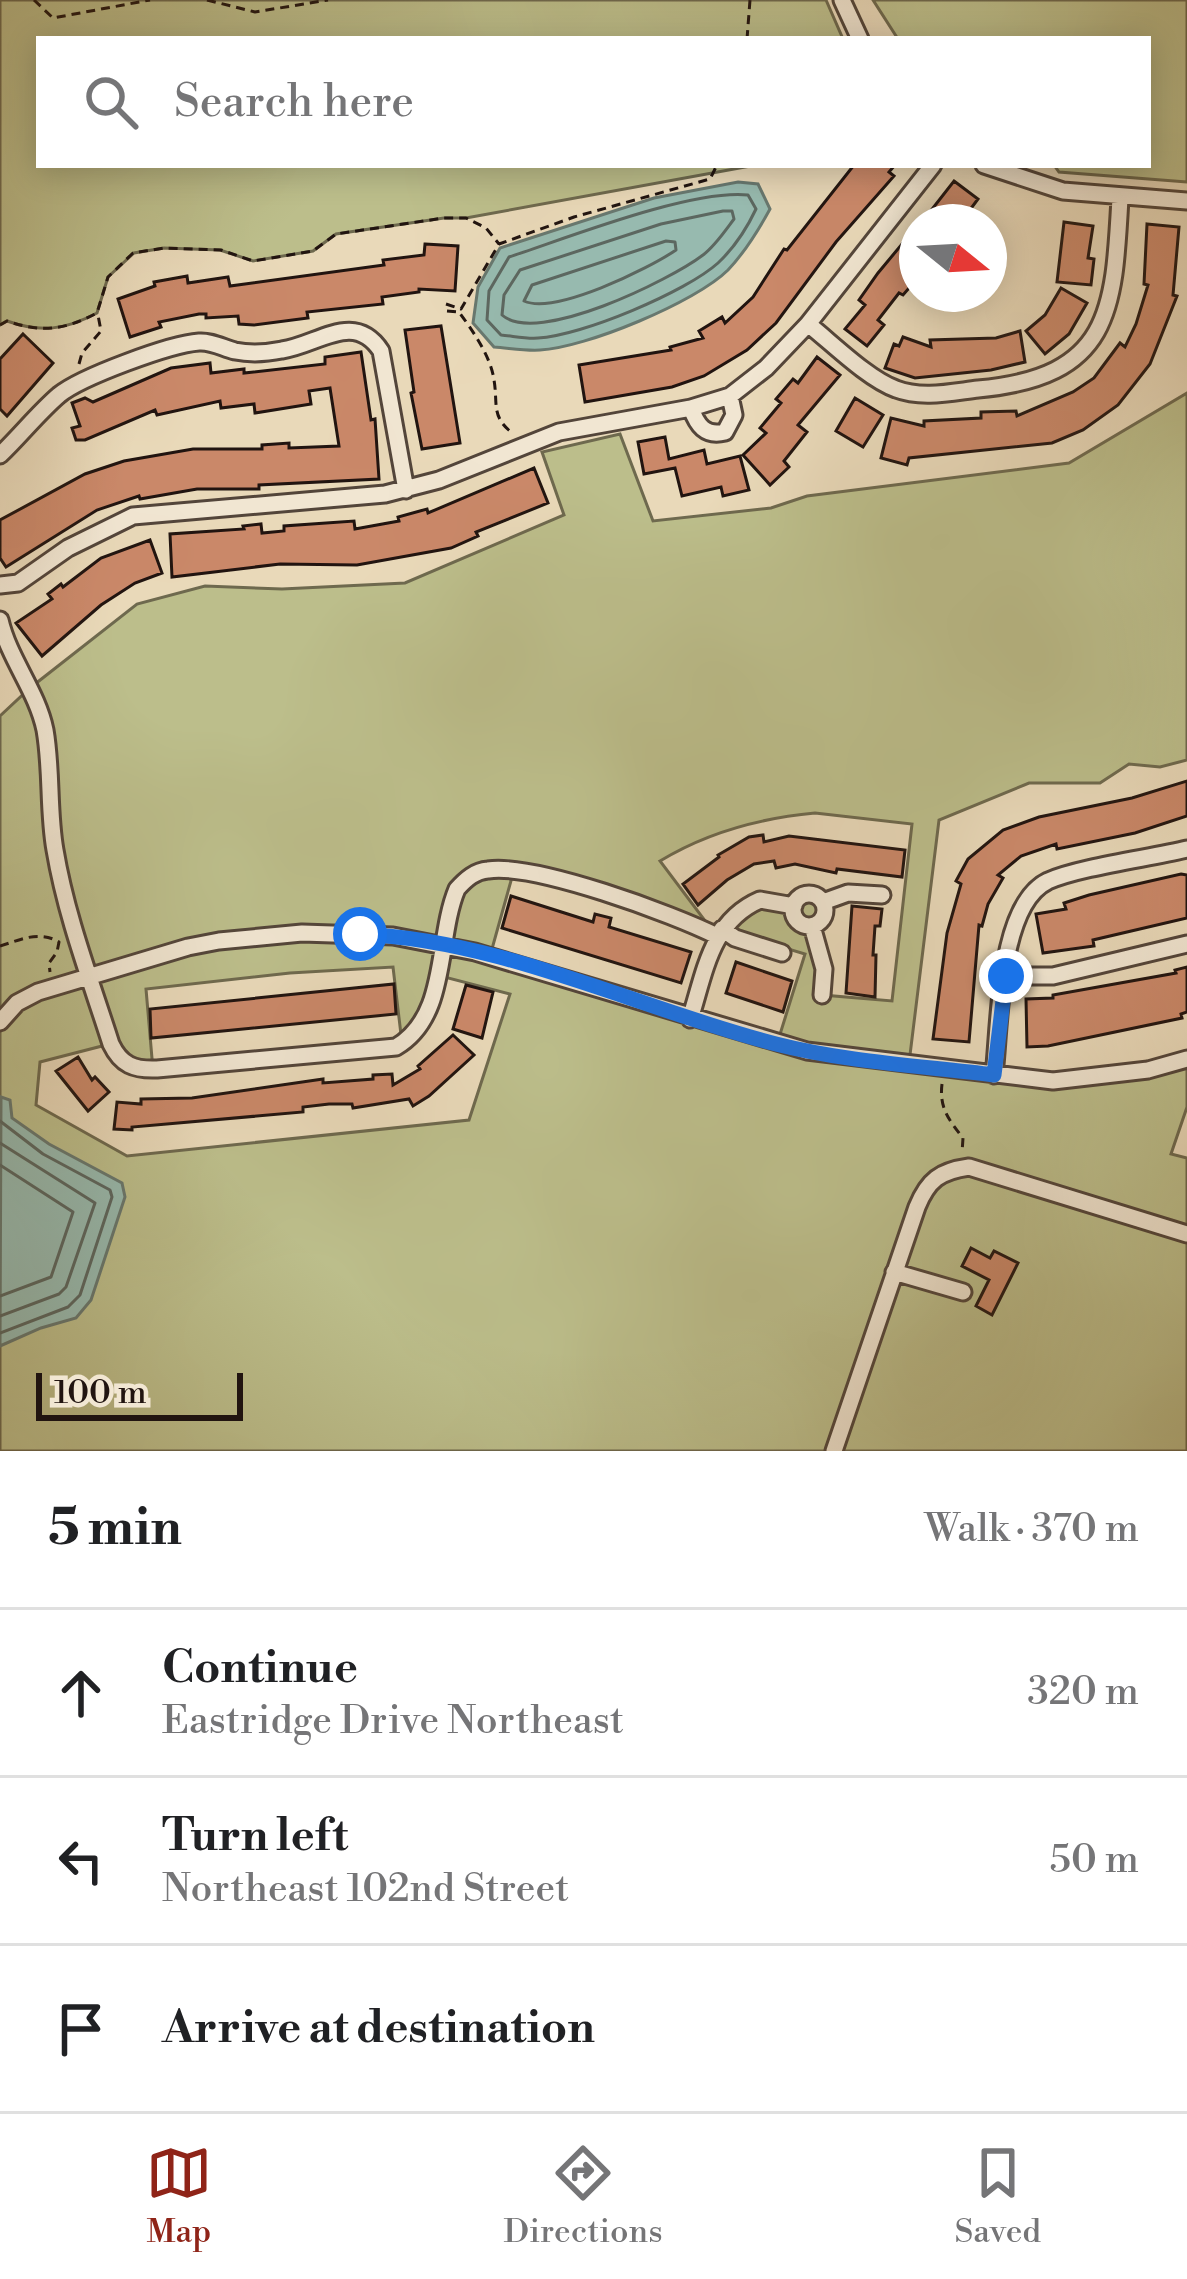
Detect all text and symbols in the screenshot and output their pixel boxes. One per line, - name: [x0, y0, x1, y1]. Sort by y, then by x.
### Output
- search box: [36, 36, 1151, 168]
- icon: search: [78, 69, 144, 135]
- text: Search here: [174, 74, 414, 131]
- north arrow: [899, 204, 1007, 312]
- route start: [333, 907, 387, 961]
- route end: [979, 949, 1033, 1003]
- scale bar: [36, 1367, 243, 1420]
- text: 100 m: [54, 1373, 147, 1414]
- text: 5 min: [48, 1497, 182, 1561]
- text: Walk · 370 m: [924, 1505, 1139, 1554]
- text: Continue: [162, 1640, 358, 1697]
- icon: ahead: [48, 1660, 114, 1726]
- text: 320 m: [1027, 1668, 1139, 1717]
- text: Eastridge Drive Northeast: [162, 1697, 624, 1746]
- text: Turn left: [162, 1808, 348, 1865]
- icon: left: [48, 1828, 114, 1894]
- text: 50 m: [1049, 1836, 1139, 1885]
- text: Northeast 102nd Street: [162, 1865, 569, 1914]
- icon: arrive: [48, 1996, 114, 2062]
- text: Arrive at destination: [162, 2000, 595, 2057]
- tab: Map: [146, 2140, 212, 2253]
- tab: Directions: [504, 2140, 663, 2253]
- tab: Saved: [954, 2140, 1041, 2253]

